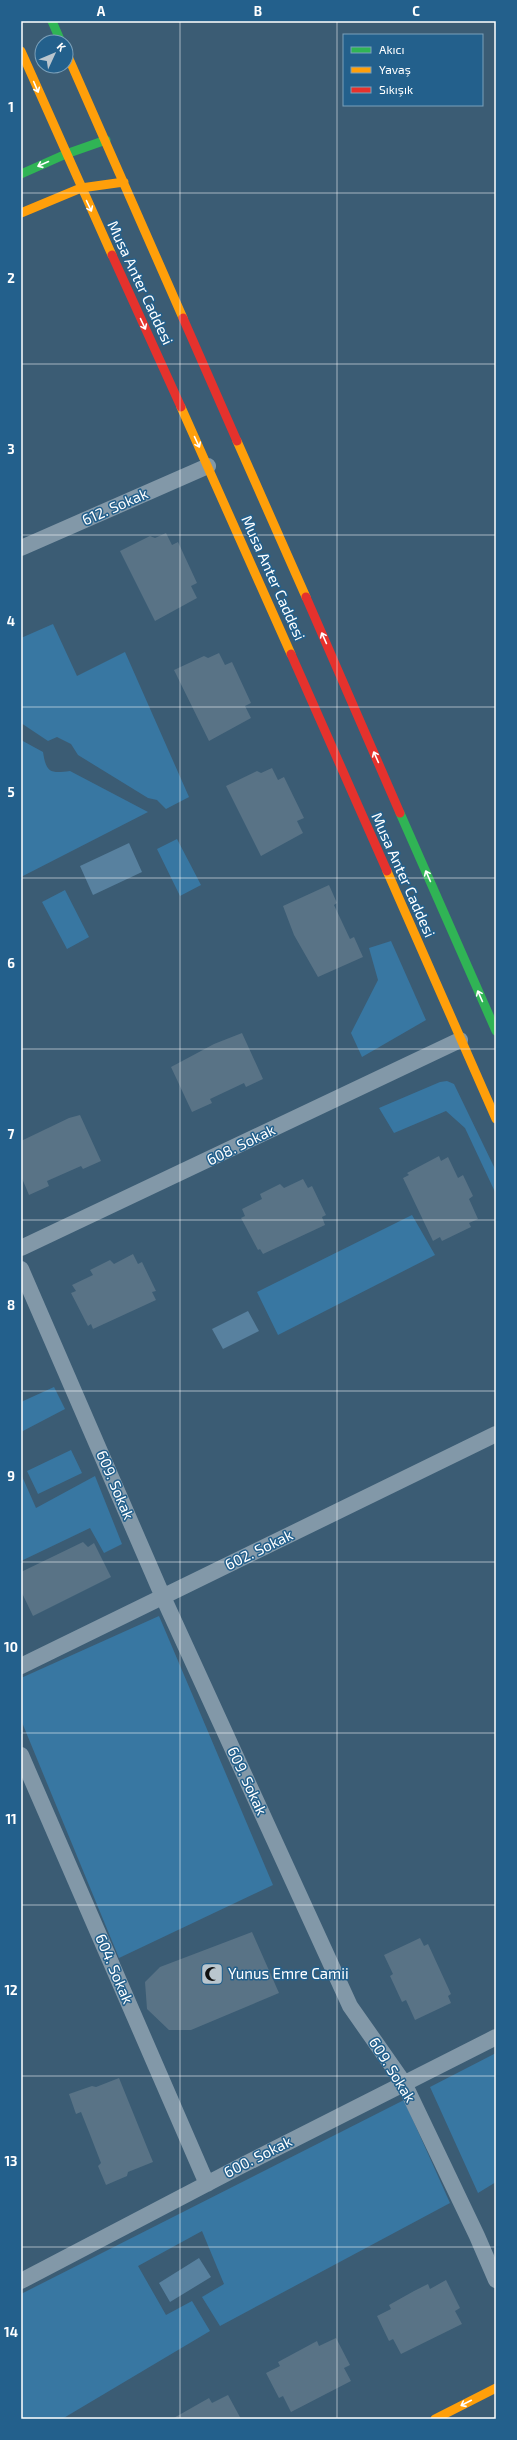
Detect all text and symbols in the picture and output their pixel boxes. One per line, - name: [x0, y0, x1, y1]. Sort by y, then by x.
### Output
- text: A: [97, 3, 106, 19]
- text: B: [254, 3, 262, 19]
- text: C: [412, 3, 420, 19]
- north arrow: [34, 34, 74, 74]
- legend: [343, 34, 483, 106]
- text: K: [54, 40, 69, 54]
- text: Akıcı: [379, 42, 404, 56]
- text: Yavaş: [379, 62, 411, 77]
- one-way arrow: [33, 80, 41, 92]
- text: Sıkışık: [379, 82, 413, 97]
- text: 1: [8, 99, 14, 115]
- one-way arrow: [38, 161, 50, 168]
- one-way arrow: [86, 199, 93, 211]
- street label: Musa Anter Caddesi: [104, 218, 178, 347]
- text: 2: [7, 270, 15, 286]
- one-way arrow: [140, 317, 147, 329]
- one-way arrow: [194, 436, 201, 448]
- text: 3: [7, 441, 15, 457]
- street label: 612. Sokak: [79, 483, 151, 529]
- street label: Musa Anter Caddesi: [238, 512, 310, 643]
- text: 4: [7, 613, 15, 629]
- one-way arrow: [320, 633, 327, 645]
- one-way arrow: [372, 752, 379, 764]
- text: 5: [7, 784, 15, 800]
- street label: Musa Anter Caddesi: [368, 809, 440, 940]
- one-way arrow: [424, 871, 431, 883]
- text: 6: [7, 955, 15, 971]
- one-way arrow: [476, 990, 483, 1002]
- street label: 608. Sokak: [203, 1120, 278, 1168]
- text: 7: [8, 1126, 15, 1142]
- text: 8: [7, 1297, 15, 1313]
- street label: 609. Sokak: [93, 1447, 139, 1522]
- text: 9: [7, 1468, 15, 1484]
- street label: 602. Sokak: [222, 1525, 296, 1573]
- text: 10: [4, 1639, 18, 1655]
- street label: 609. Sokak: [224, 1743, 272, 1818]
- text: 11: [5, 1811, 17, 1827]
- street label: 604. Sokak: [92, 1931, 138, 2007]
- mosque icon: Yunus Emre Camii: [199, 1961, 225, 1987]
- place label: Yunus Emre Camii: [228, 1964, 349, 1982]
- text: 12: [4, 1982, 18, 1998]
- street label: 609. Sokak: [366, 2034, 420, 2106]
- street label: 600. Sokak: [221, 2131, 295, 2181]
- text: 13: [5, 2153, 18, 2169]
- text: 14: [4, 2324, 18, 2340]
- one-way arrow: [460, 2400, 472, 2408]

